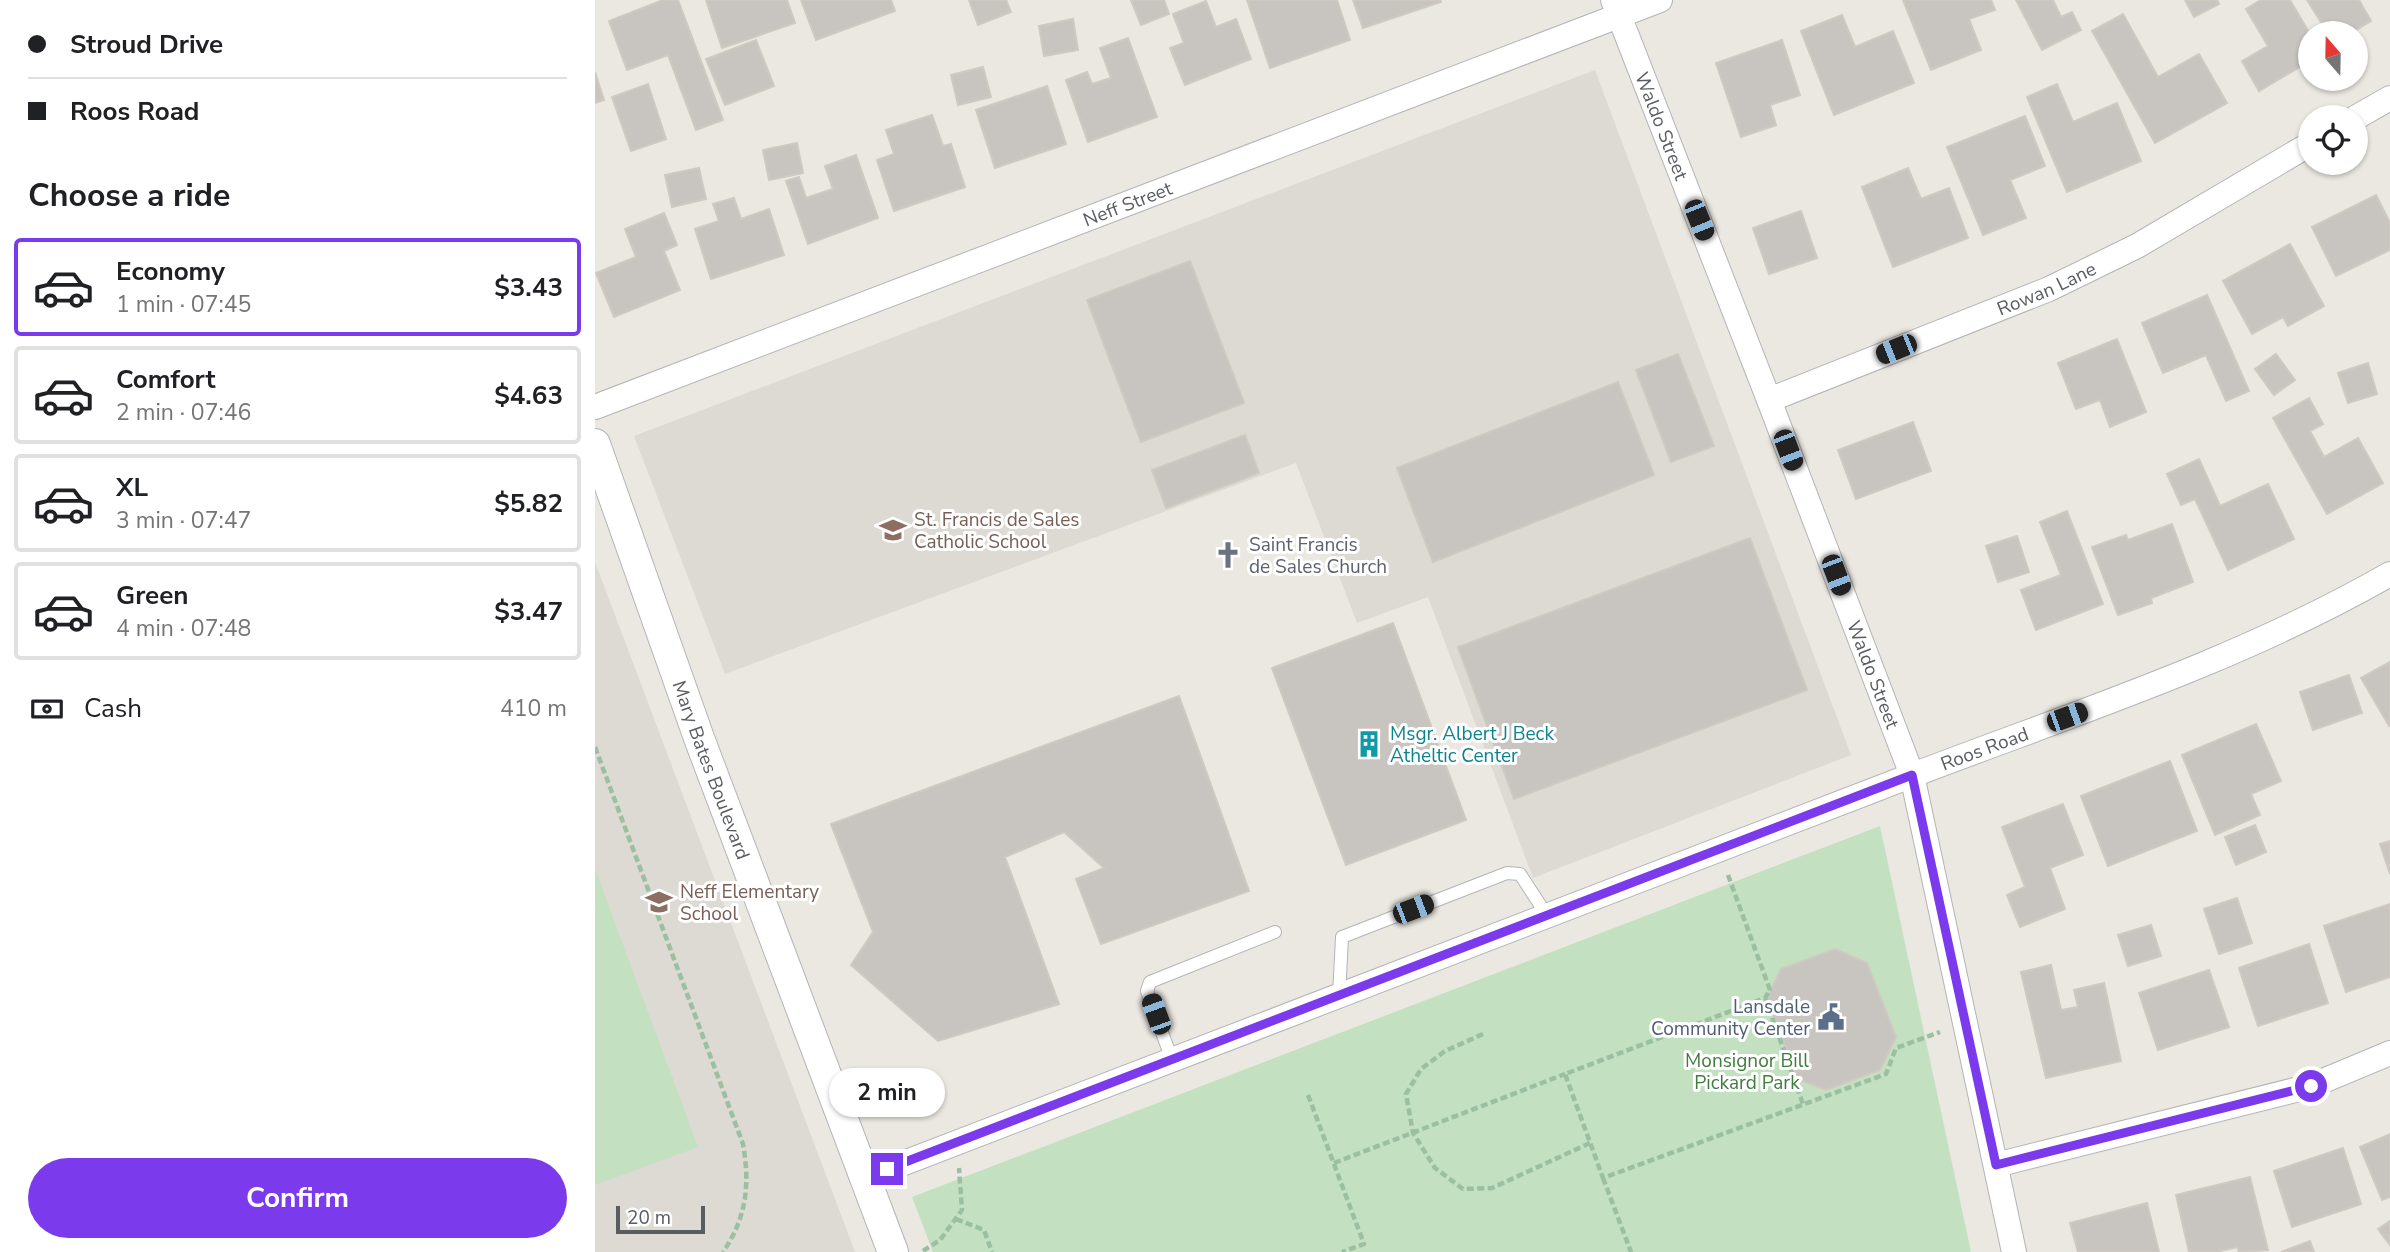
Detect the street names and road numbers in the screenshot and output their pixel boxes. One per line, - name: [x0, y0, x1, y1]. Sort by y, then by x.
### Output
- street label: Waldo Street: [1628, 68, 1694, 184]
- street label: Neff Street: [1080, 176, 1176, 233]
- street label: Rowan Lane: [1993, 256, 2101, 322]
- street label: Waldo Street: [1840, 617, 1905, 733]
- street label: Mary Bates Boulevard: [666, 677, 756, 863]
- street label: Roos Road: [1937, 721, 2032, 777]

